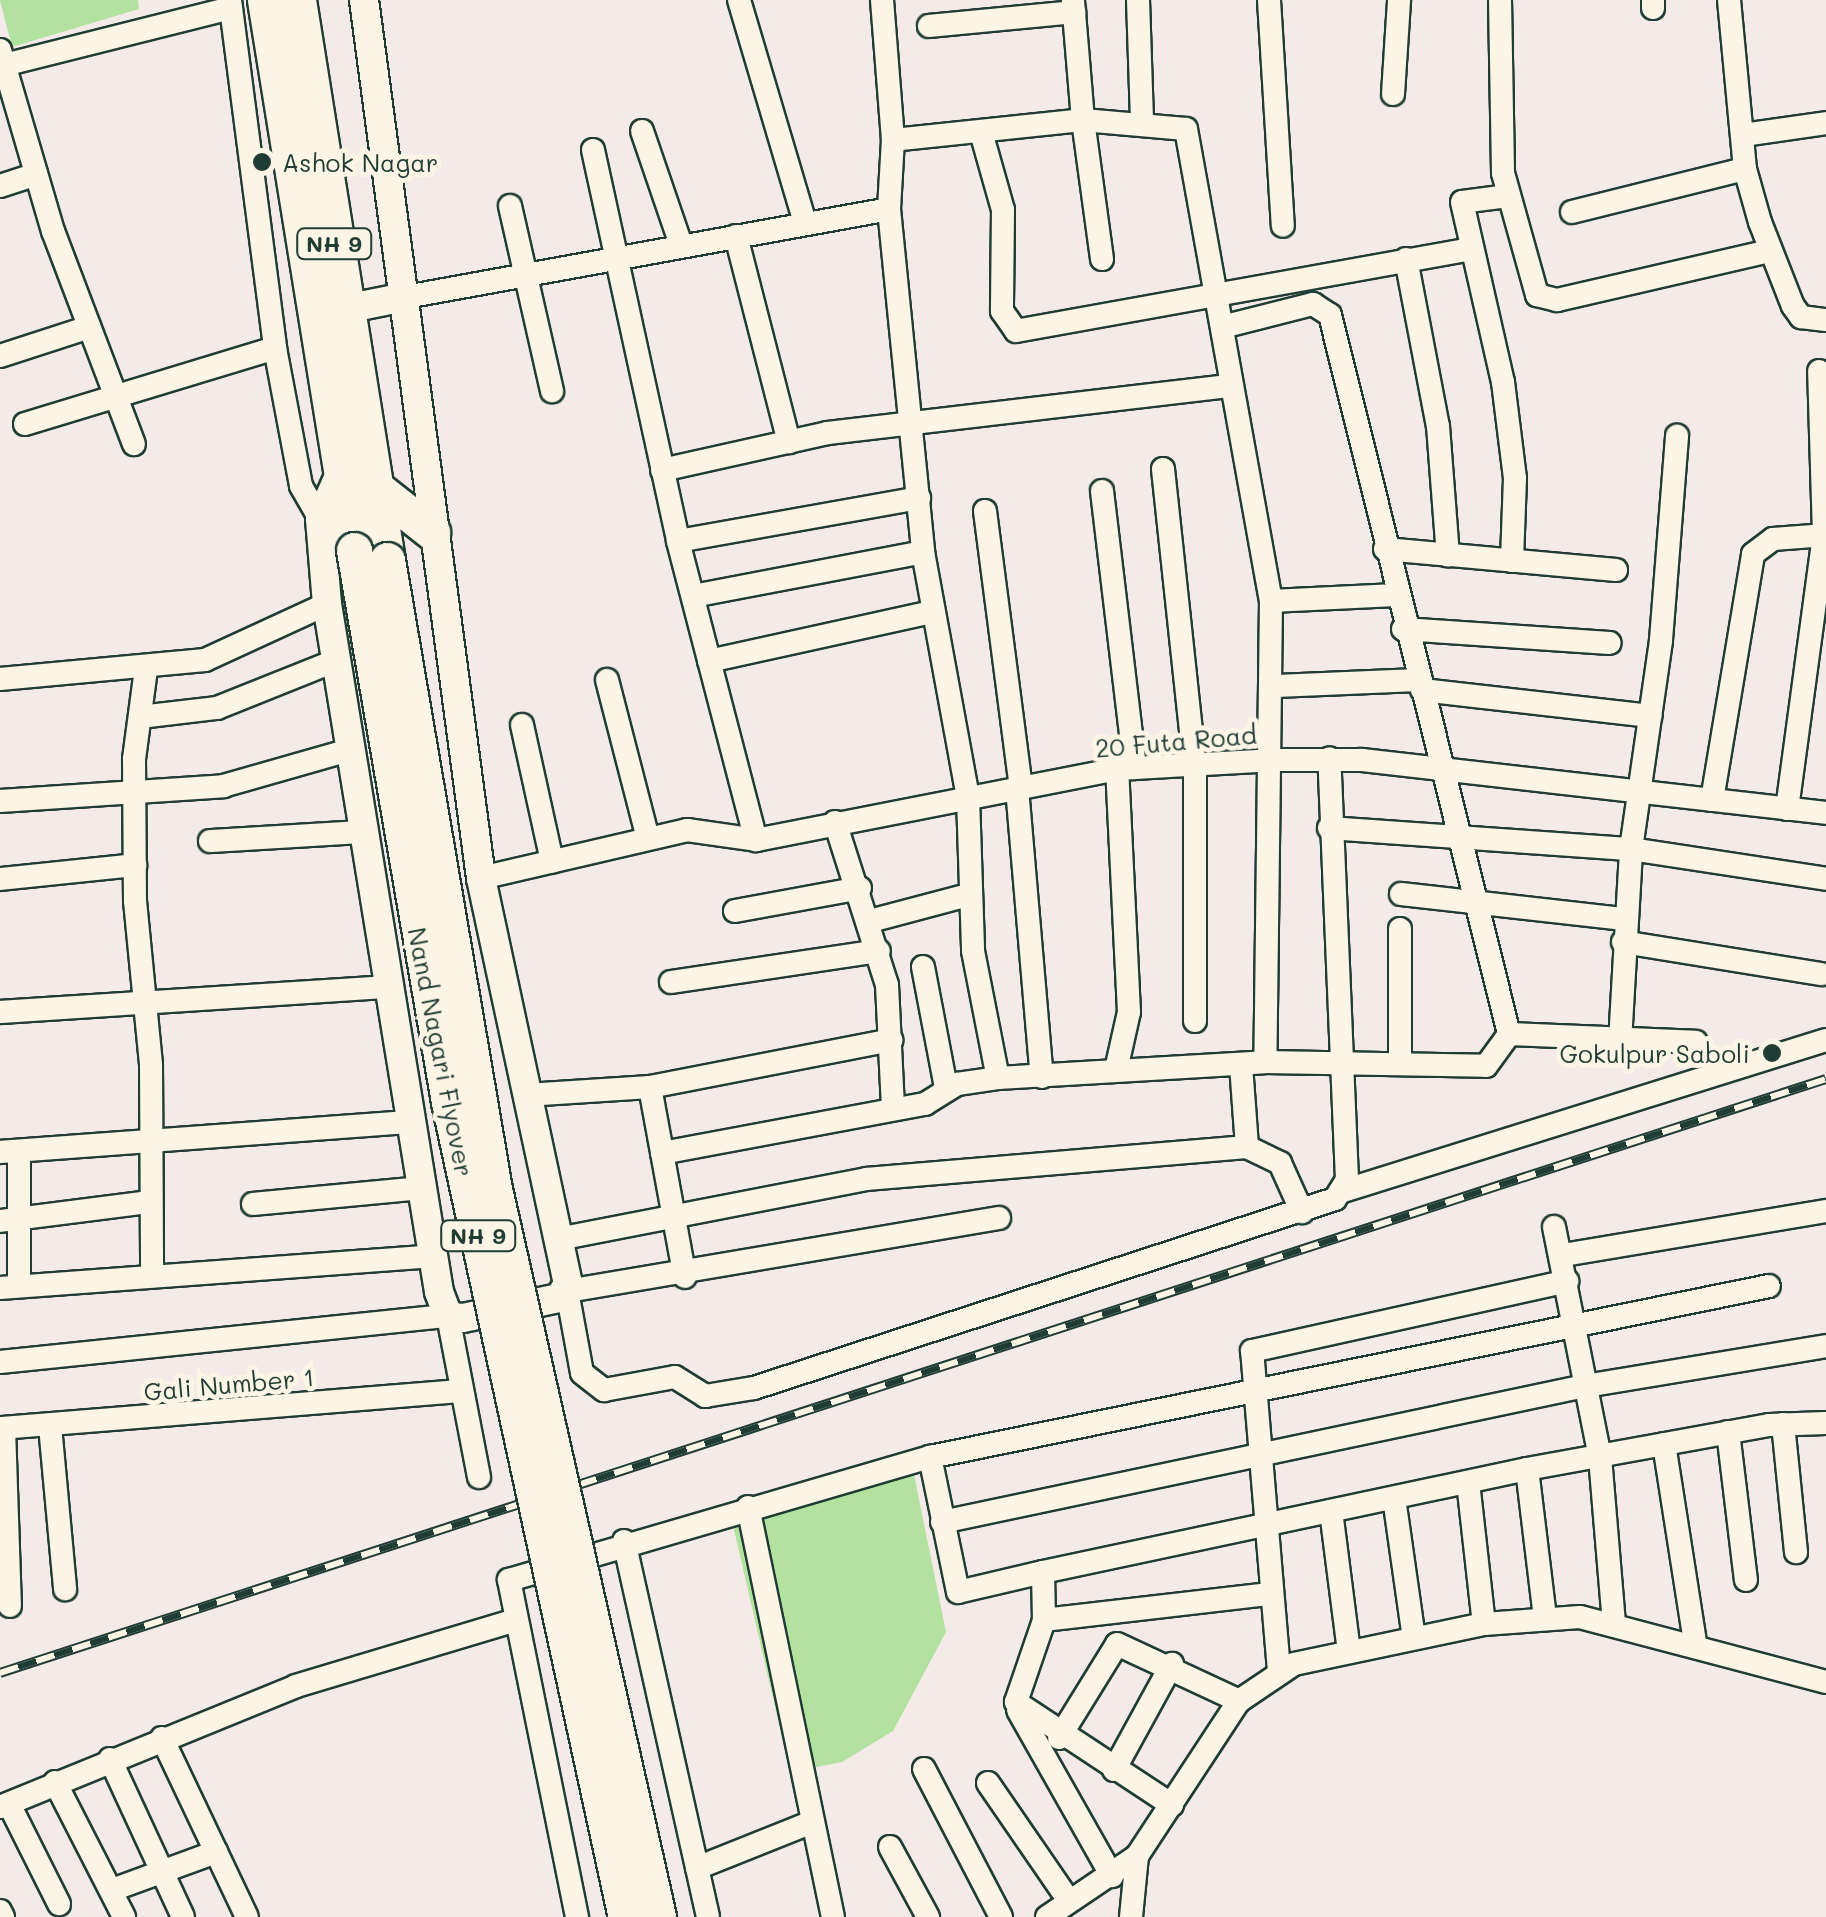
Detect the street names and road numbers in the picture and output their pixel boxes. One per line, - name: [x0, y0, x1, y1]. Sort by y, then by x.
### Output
- road number: NH 9: [294, 227, 374, 261]
- street label: 20 Futa Road: [1094, 719, 1258, 763]
- street label: Nand Nagari Flyover: [402, 925, 480, 1179]
- road number: NH 9: [438, 1219, 518, 1253]
- street label: Gali Number 1: [142, 1362, 316, 1406]

